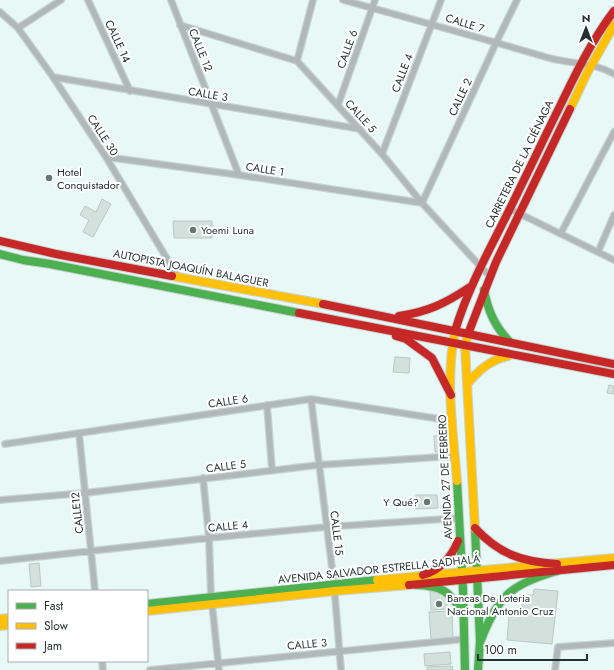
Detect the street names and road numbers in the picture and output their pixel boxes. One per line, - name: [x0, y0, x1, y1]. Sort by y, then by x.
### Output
- street label: CALLE 7: [444, 10, 487, 37]
- street label: CALLE 14: [101, 17, 135, 65]
- street label: CALLE 12: [185, 26, 217, 74]
- street label: CALLE 6: [333, 27, 361, 71]
- street label: CALLE 4: [387, 51, 417, 95]
- street label: CALLE 2: [444, 75, 476, 119]
- street label: CALLE 3: [187, 83, 229, 105]
- street label: CALLE 5: [342, 96, 380, 136]
- street label: CARRETERA DE LA CIÉNAGA: [481, 97, 557, 231]
- street label: CALLE 30: [84, 111, 123, 159]
- street label: CALLE 1: [245, 158, 285, 180]
- street label: AUTOPISTA JOAQUÍN BALAGUER: [112, 245, 271, 291]
- street label: CALLE 6: [207, 390, 249, 412]
- street label: AVENIDA 27 DE FEBRERO: [434, 414, 456, 540]
- street label: CALLE 5: [205, 456, 247, 476]
- street label: CALLE12: [67, 491, 87, 535]
- street label: CALLE 15: [326, 510, 348, 556]
- street label: CALLE 4: [207, 516, 249, 536]
- street label: AVENIDA SALVADOR ESTRELLA SADHALÁ: [277, 550, 482, 588]
- street label: CALLE 3: [286, 634, 328, 654]

